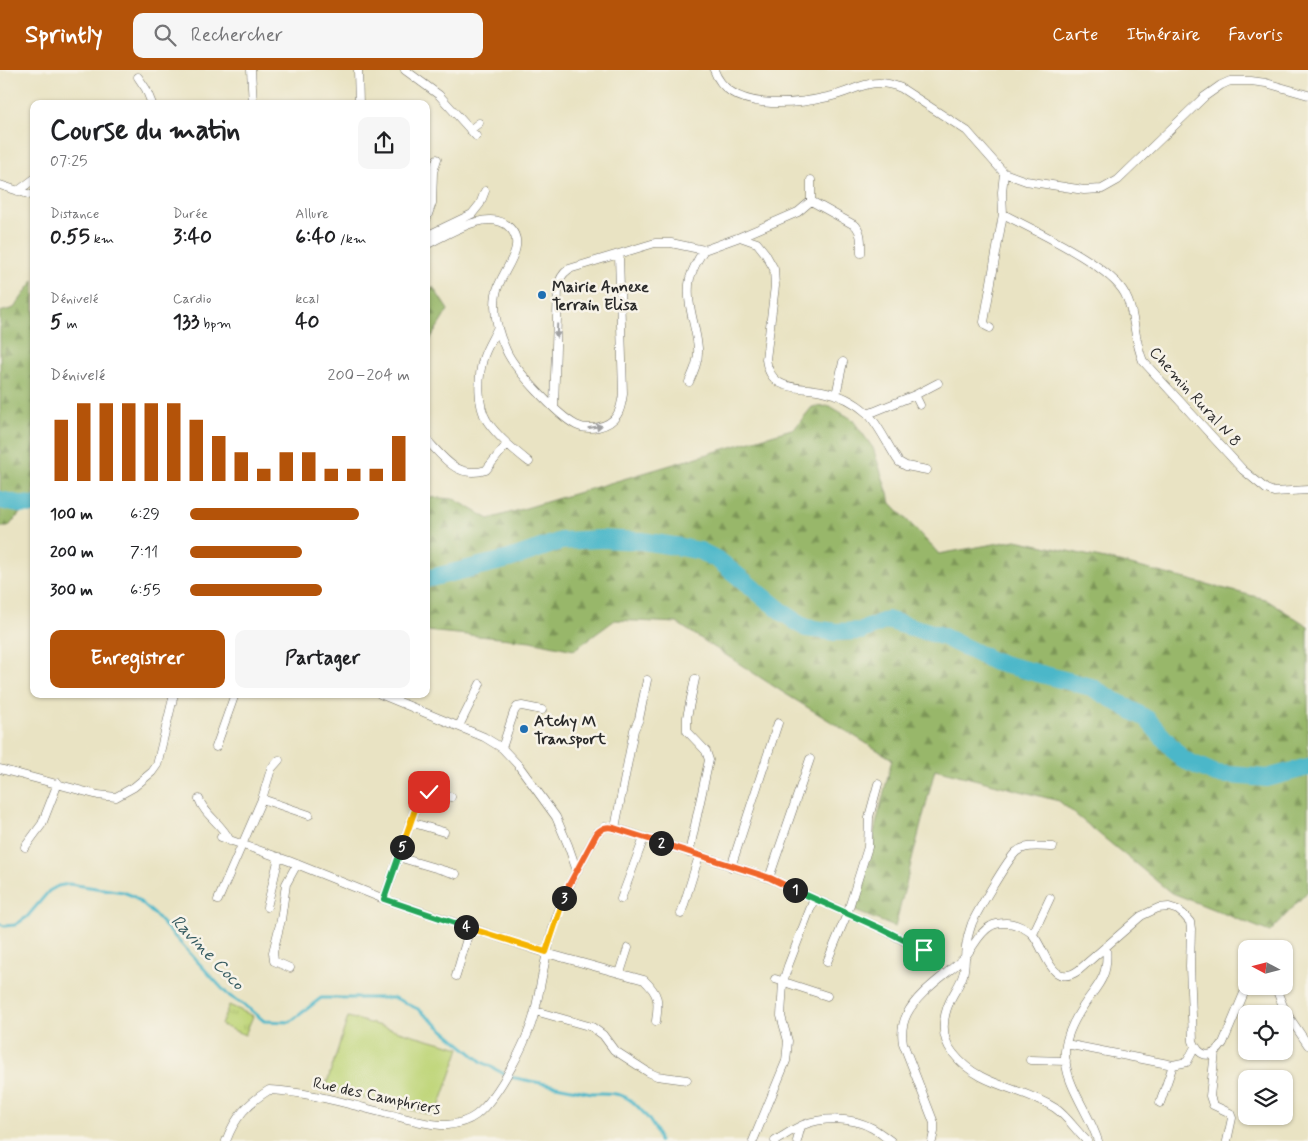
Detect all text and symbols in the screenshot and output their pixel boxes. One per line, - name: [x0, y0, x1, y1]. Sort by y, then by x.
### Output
- search box: [133, 13, 483, 58]
- text: Sprintly: [25, 20, 103, 51]
- icon: search: [151, 21, 179, 49]
- text: Rechercher: [191, 23, 283, 48]
- text: Carte: [1052, 23, 1098, 47]
- text: Itinéraire: [1126, 23, 1200, 47]
- text: Favoris: [1228, 23, 1283, 47]
- text: Course du matin: [50, 113, 240, 150]
- button: share: [358, 117, 410, 169]
- text: 07:25: [50, 151, 88, 172]
- text: Distance: [50, 205, 99, 223]
- text: Durée: [173, 205, 208, 223]
- text: Allure: [295, 205, 329, 223]
- text: 0.55: [50, 223, 90, 251]
- text: 3:40: [173, 223, 212, 251]
- text: 6:40: [295, 223, 336, 251]
- text: km: [90, 230, 114, 248]
- text: /km: [336, 230, 366, 248]
- place label: Mairie Annexe Terrain Elisa: [552, 277, 649, 316]
- marker: Mairie Annexe Terrain Elisa: [536, 289, 548, 301]
- text: Dénivelé: [50, 290, 98, 308]
- text: Cardio: [173, 290, 211, 308]
- text: kcal: [295, 290, 319, 308]
- text: 5: [50, 308, 63, 336]
- text: 133: [173, 308, 200, 336]
- text: 40: [295, 308, 320, 336]
- text: m: [63, 315, 78, 333]
- text: bpm: [200, 315, 231, 333]
- one-way arrow: [552, 324, 560, 340]
- street label: Chemin Rural N 8: [1144, 342, 1246, 452]
- text: Dénivelé: [50, 365, 105, 386]
- text: 200–204 m: [328, 365, 410, 386]
- one-way arrow: [587, 422, 603, 430]
- text: 100 m: [50, 504, 93, 525]
- text: 6:29: [130, 504, 160, 525]
- text: 200 m: [50, 542, 94, 563]
- text: 7:11: [130, 542, 158, 563]
- text: 300 m: [50, 580, 93, 601]
- text: 6:55: [130, 580, 161, 601]
- button: Enregistrer: [50, 630, 225, 688]
- button: Partager: [235, 630, 410, 688]
- place label: Atchy M Transport: [534, 711, 607, 750]
- marker: Atchy M Transport: [518, 723, 530, 735]
- pin: [408, 771, 450, 813]
- icon: check: [415, 778, 443, 806]
- pin: 2: [648, 830, 674, 856]
- pin: 5: [390, 834, 414, 860]
- text: 2: [658, 834, 665, 852]
- text: 5: [398, 838, 407, 856]
- pin: 1: [782, 878, 808, 902]
- text: 1: [792, 881, 799, 899]
- pin: 3: [552, 886, 576, 910]
- text: 3: [561, 889, 568, 907]
- water label: Ravine Coco: [165, 910, 250, 996]
- pin: 4: [454, 914, 478, 940]
- text: 4: [462, 918, 471, 936]
- pin: [903, 929, 945, 971]
- icon: arrive: [910, 936, 938, 964]
- north arrow: [1238, 940, 1292, 995]
- map controls: [1238, 940, 1293, 1125]
- button: locate: [1238, 1005, 1293, 1060]
- button: layers: [1238, 1070, 1293, 1125]
- street label: Rue des Camphriers: [311, 1073, 442, 1120]

